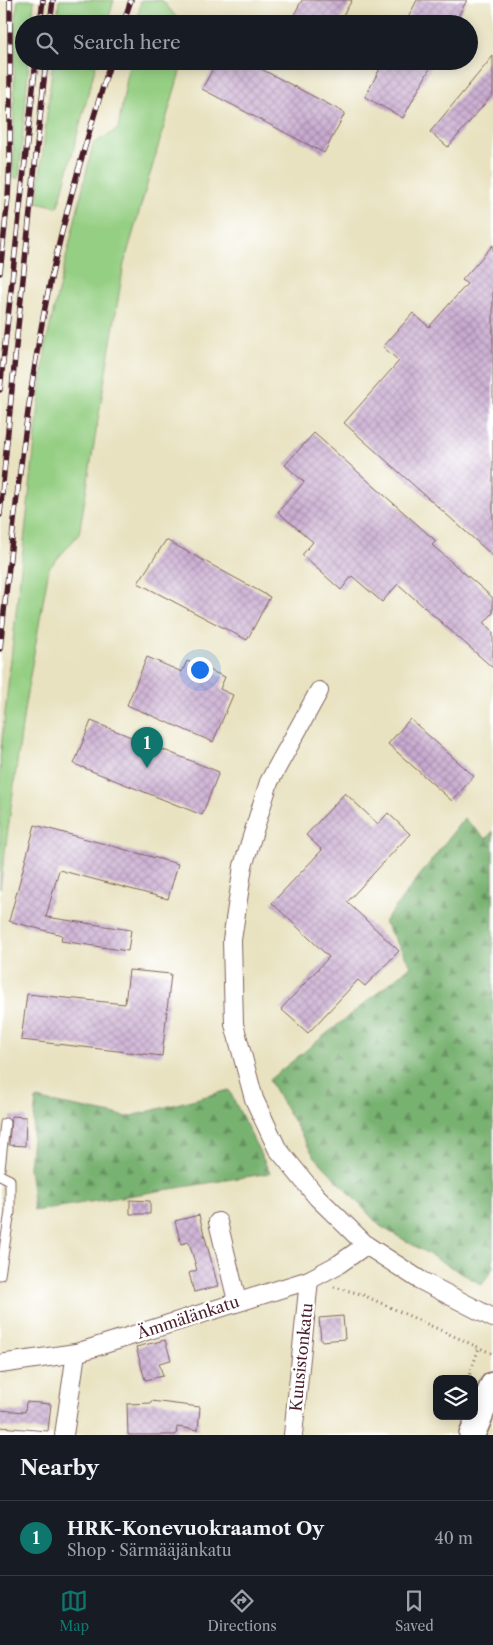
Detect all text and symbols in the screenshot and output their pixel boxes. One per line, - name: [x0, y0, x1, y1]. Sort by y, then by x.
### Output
- search box: [15, 15, 478, 70]
- icon: search: [33, 29, 61, 57]
- text: Search here: [73, 31, 181, 54]
- your location: [187, 657, 213, 683]
- pin: 1: [131, 727, 163, 768]
- street label: Ämmälänkatu: [133, 1291, 242, 1343]
- street label: Kuusistonkatu: [285, 1302, 317, 1412]
- map controls: [433, 1375, 478, 1420]
- button: layers: [433, 1375, 478, 1420]
- text: Nearby: [20, 1455, 99, 1480]
- text: HRK-Konevuokraamot Oy: [67, 1517, 324, 1540]
- text: 1: [32, 1528, 40, 1548]
- text: 40 m: [434, 1528, 473, 1548]
- text: Shop · Särmääjänkatu: [67, 1540, 232, 1560]
- tab: Map: [59, 1587, 89, 1635]
- tab: Directions: [207, 1587, 277, 1635]
- tab: Saved: [395, 1587, 434, 1635]

